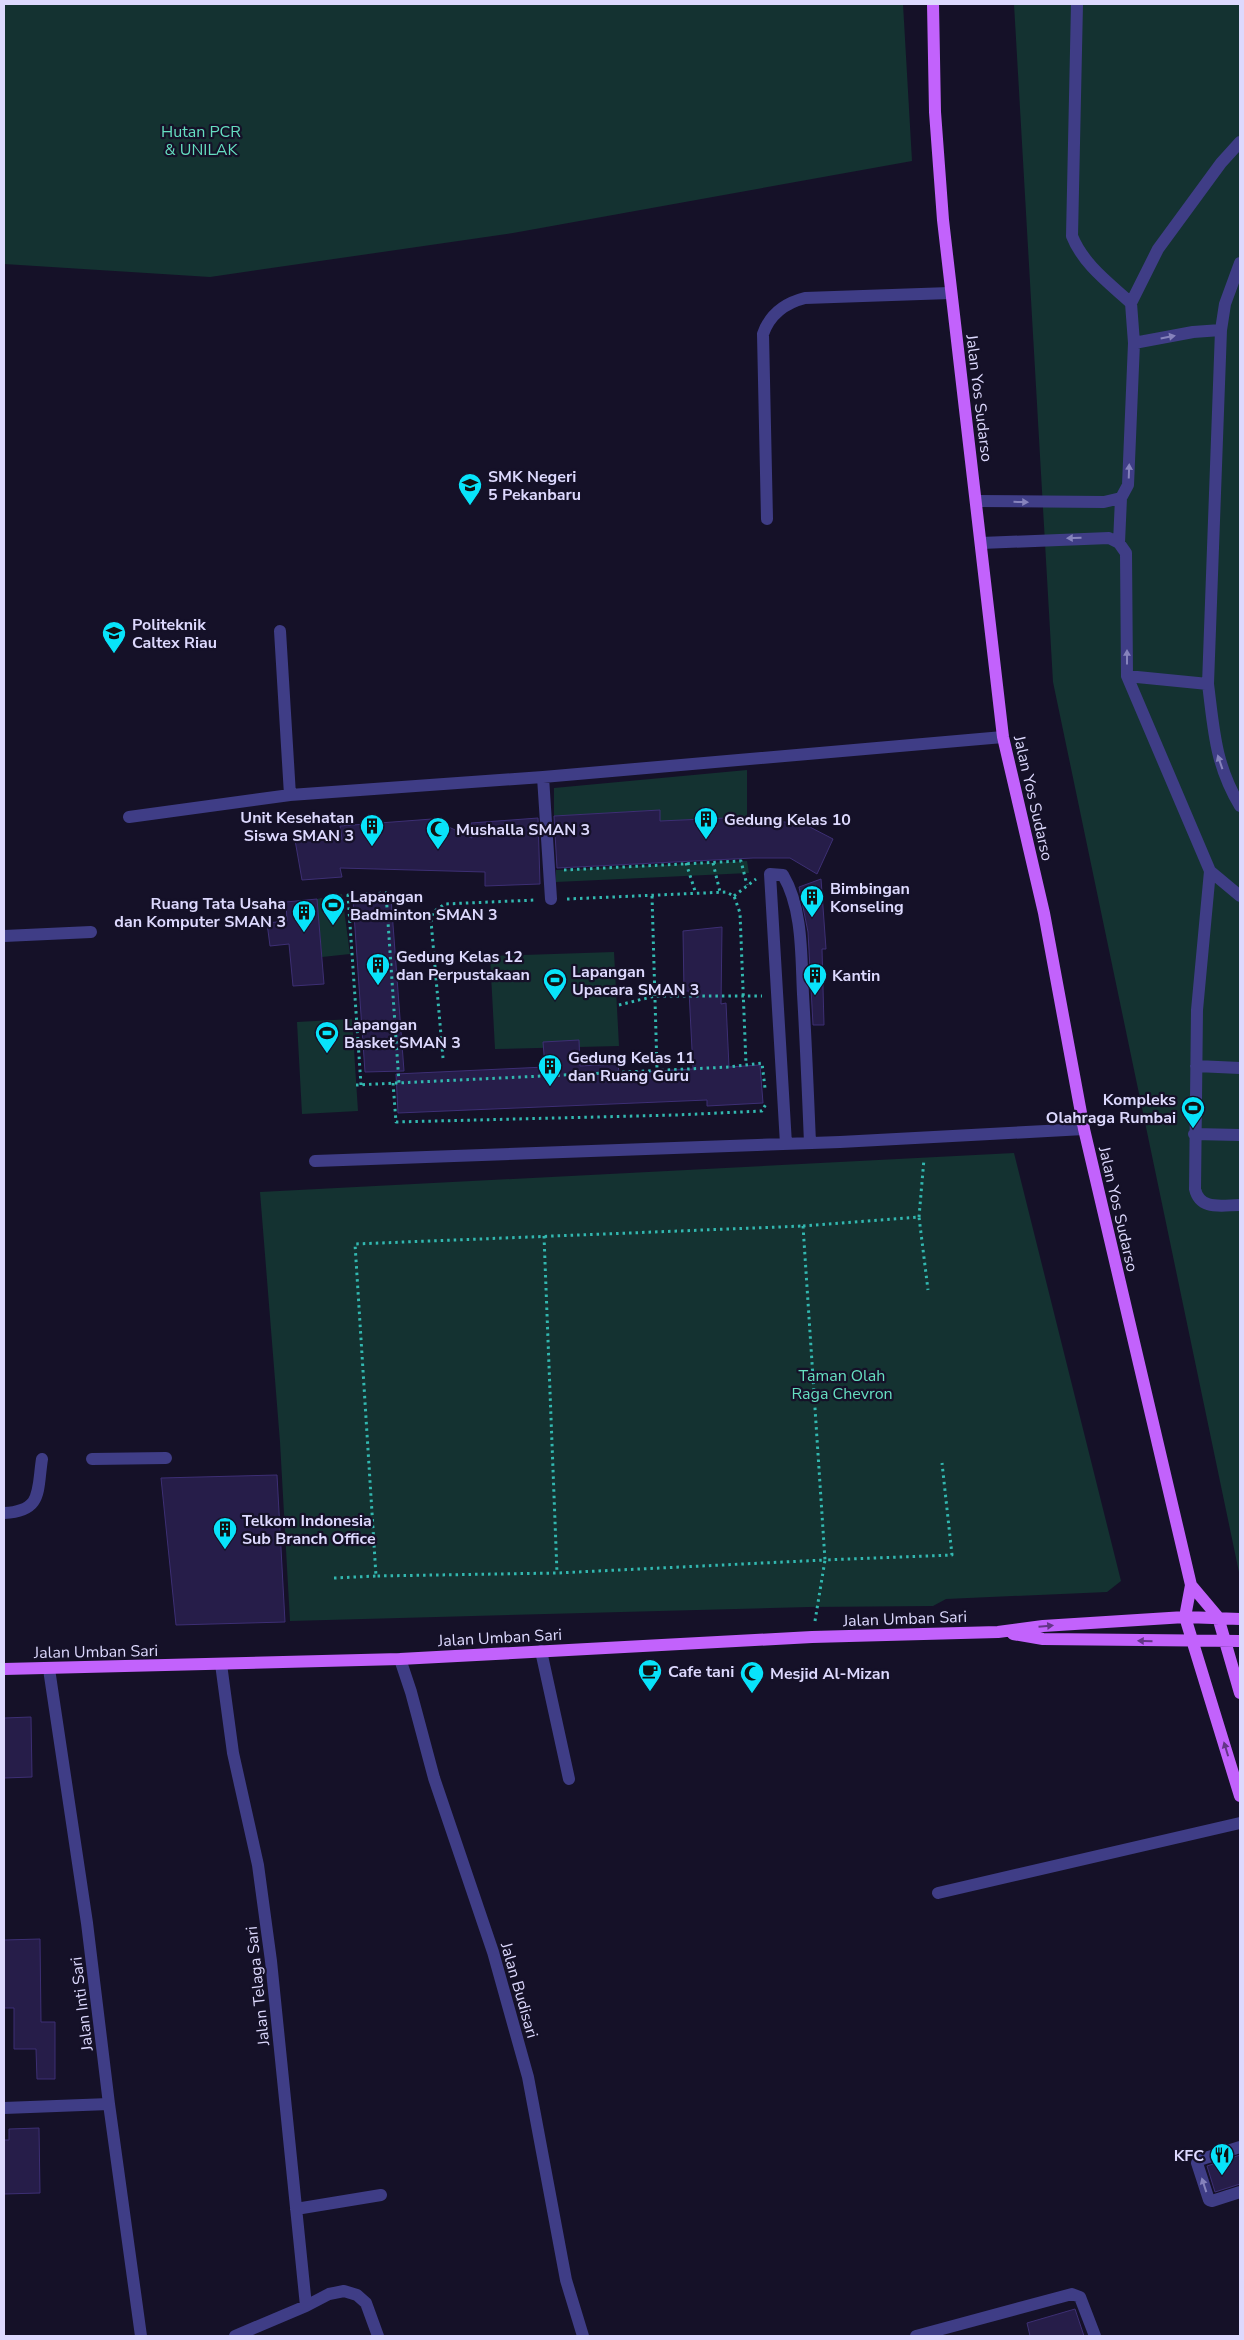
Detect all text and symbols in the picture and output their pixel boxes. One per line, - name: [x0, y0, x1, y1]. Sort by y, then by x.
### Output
- park label: Hutan PCR & UNILAK: [161, 121, 241, 161]
- street label: Jalan Yos Sudarso: [960, 332, 998, 463]
- one-way arrow: [1160, 333, 1175, 341]
- one-way arrow: [1125, 463, 1133, 479]
- place label: SMK Negeri 5 Pekanbaru: [488, 466, 581, 506]
- school or university icon: SMK Negeri 5 Pekanbaru: [457, 472, 483, 506]
- one-way arrow: [1013, 498, 1029, 506]
- one-way arrow: [1066, 534, 1082, 542]
- place label: Politeknik Caltex Riau: [132, 614, 217, 654]
- school or university icon: Politeknik Caltex Riau: [101, 620, 127, 654]
- one-way arrow: [1122, 649, 1130, 665]
- street label: Jalan Yos Sudarso: [1008, 732, 1058, 863]
- one-way arrow: [1216, 754, 1224, 769]
- building icon: Gedung Kelas 10: [693, 806, 719, 840]
- place label: Unit Kesehatan Siswa SMAN 3: [240, 807, 354, 847]
- place label: Gedung Kelas 10: [724, 809, 851, 831]
- building icon: Unit Kesehatan Siswa SMAN 3: [359, 813, 385, 847]
- mosque icon: Mushalla SMAN 3: [425, 816, 451, 850]
- place label: Mushalla SMAN 3: [456, 819, 590, 841]
- place label: Bimbingan Konseling: [830, 878, 910, 918]
- building icon: Bimbingan Konseling: [799, 884, 825, 918]
- place label: Lapangan Badminton SMAN 3: [350, 886, 498, 926]
- sports icon: Lapangan Badminton SMAN 3: [320, 892, 346, 926]
- place label: Ruang Tata Usaha dan Komputer SMAN 3: [114, 893, 286, 933]
- building icon: Ruang Tata Usaha dan Komputer SMAN 3: [291, 899, 317, 933]
- place label: Gedung Kelas 12 dan Perpustakaan: [396, 946, 530, 986]
- building icon: Gedung Kelas 12 dan Perpustakaan: [365, 952, 391, 986]
- place label: Lapangan Upacara SMAN 3: [572, 961, 699, 1001]
- building icon: Kantin: [802, 962, 828, 996]
- place label: Kantin: [832, 965, 880, 987]
- sports icon: Lapangan Upacara SMAN 3: [542, 967, 568, 1001]
- place label: Lapangan Basket SMAN 3: [344, 1014, 461, 1054]
- sports icon: Lapangan Basket SMAN 3: [314, 1020, 340, 1054]
- place label: Gedung Kelas 11 dan Ruang Guru: [568, 1047, 695, 1087]
- building icon: Gedung Kelas 11 dan Ruang Guru: [537, 1053, 563, 1087]
- place label: Kompleks Olahraga Rumbai: [1046, 1089, 1176, 1129]
- sports icon: Kompleks Olahraga Rumbai: [1180, 1095, 1206, 1129]
- street label: Jalan Yos Sudarso: [1093, 1143, 1143, 1274]
- park label: Taman Olah Raga Chevron: [791, 1365, 893, 1405]
- place label: Telkom Indonesia Sub Branch Office: [242, 1510, 376, 1550]
- building icon: Telkom Indonesia Sub Branch Office: [212, 1516, 238, 1550]
- street label: Jalan Umban Sari: [842, 1606, 967, 1632]
- one-way arrow: [1039, 1622, 1055, 1630]
- street label: Jalan Umban Sari: [436, 1624, 563, 1652]
- one-way arrow: [1137, 1636, 1153, 1644]
- street label: Jalan Umban Sari: [33, 1640, 158, 1664]
- cafe icon: Cafe tani: [637, 1658, 663, 1692]
- mosque icon: Mesjid Al-Mizan: [739, 1660, 765, 1694]
- place label: Cafe tani: [668, 1661, 734, 1683]
- place label: Mesjid Al-Mizan: [770, 1663, 890, 1685]
- one-way arrow: [1222, 1742, 1230, 1757]
- street label: Jalan Telaga Sari: [241, 1925, 275, 2048]
- street label: Jalan Budisari: [495, 1939, 543, 2041]
- street label: Jalan Inti Sari: [65, 1956, 99, 2053]
- restaurant icon: KFC: [1209, 2142, 1235, 2176]
- place label: KFC: [1174, 2145, 1204, 2167]
- one-way arrow: [1200, 2177, 1208, 2192]

